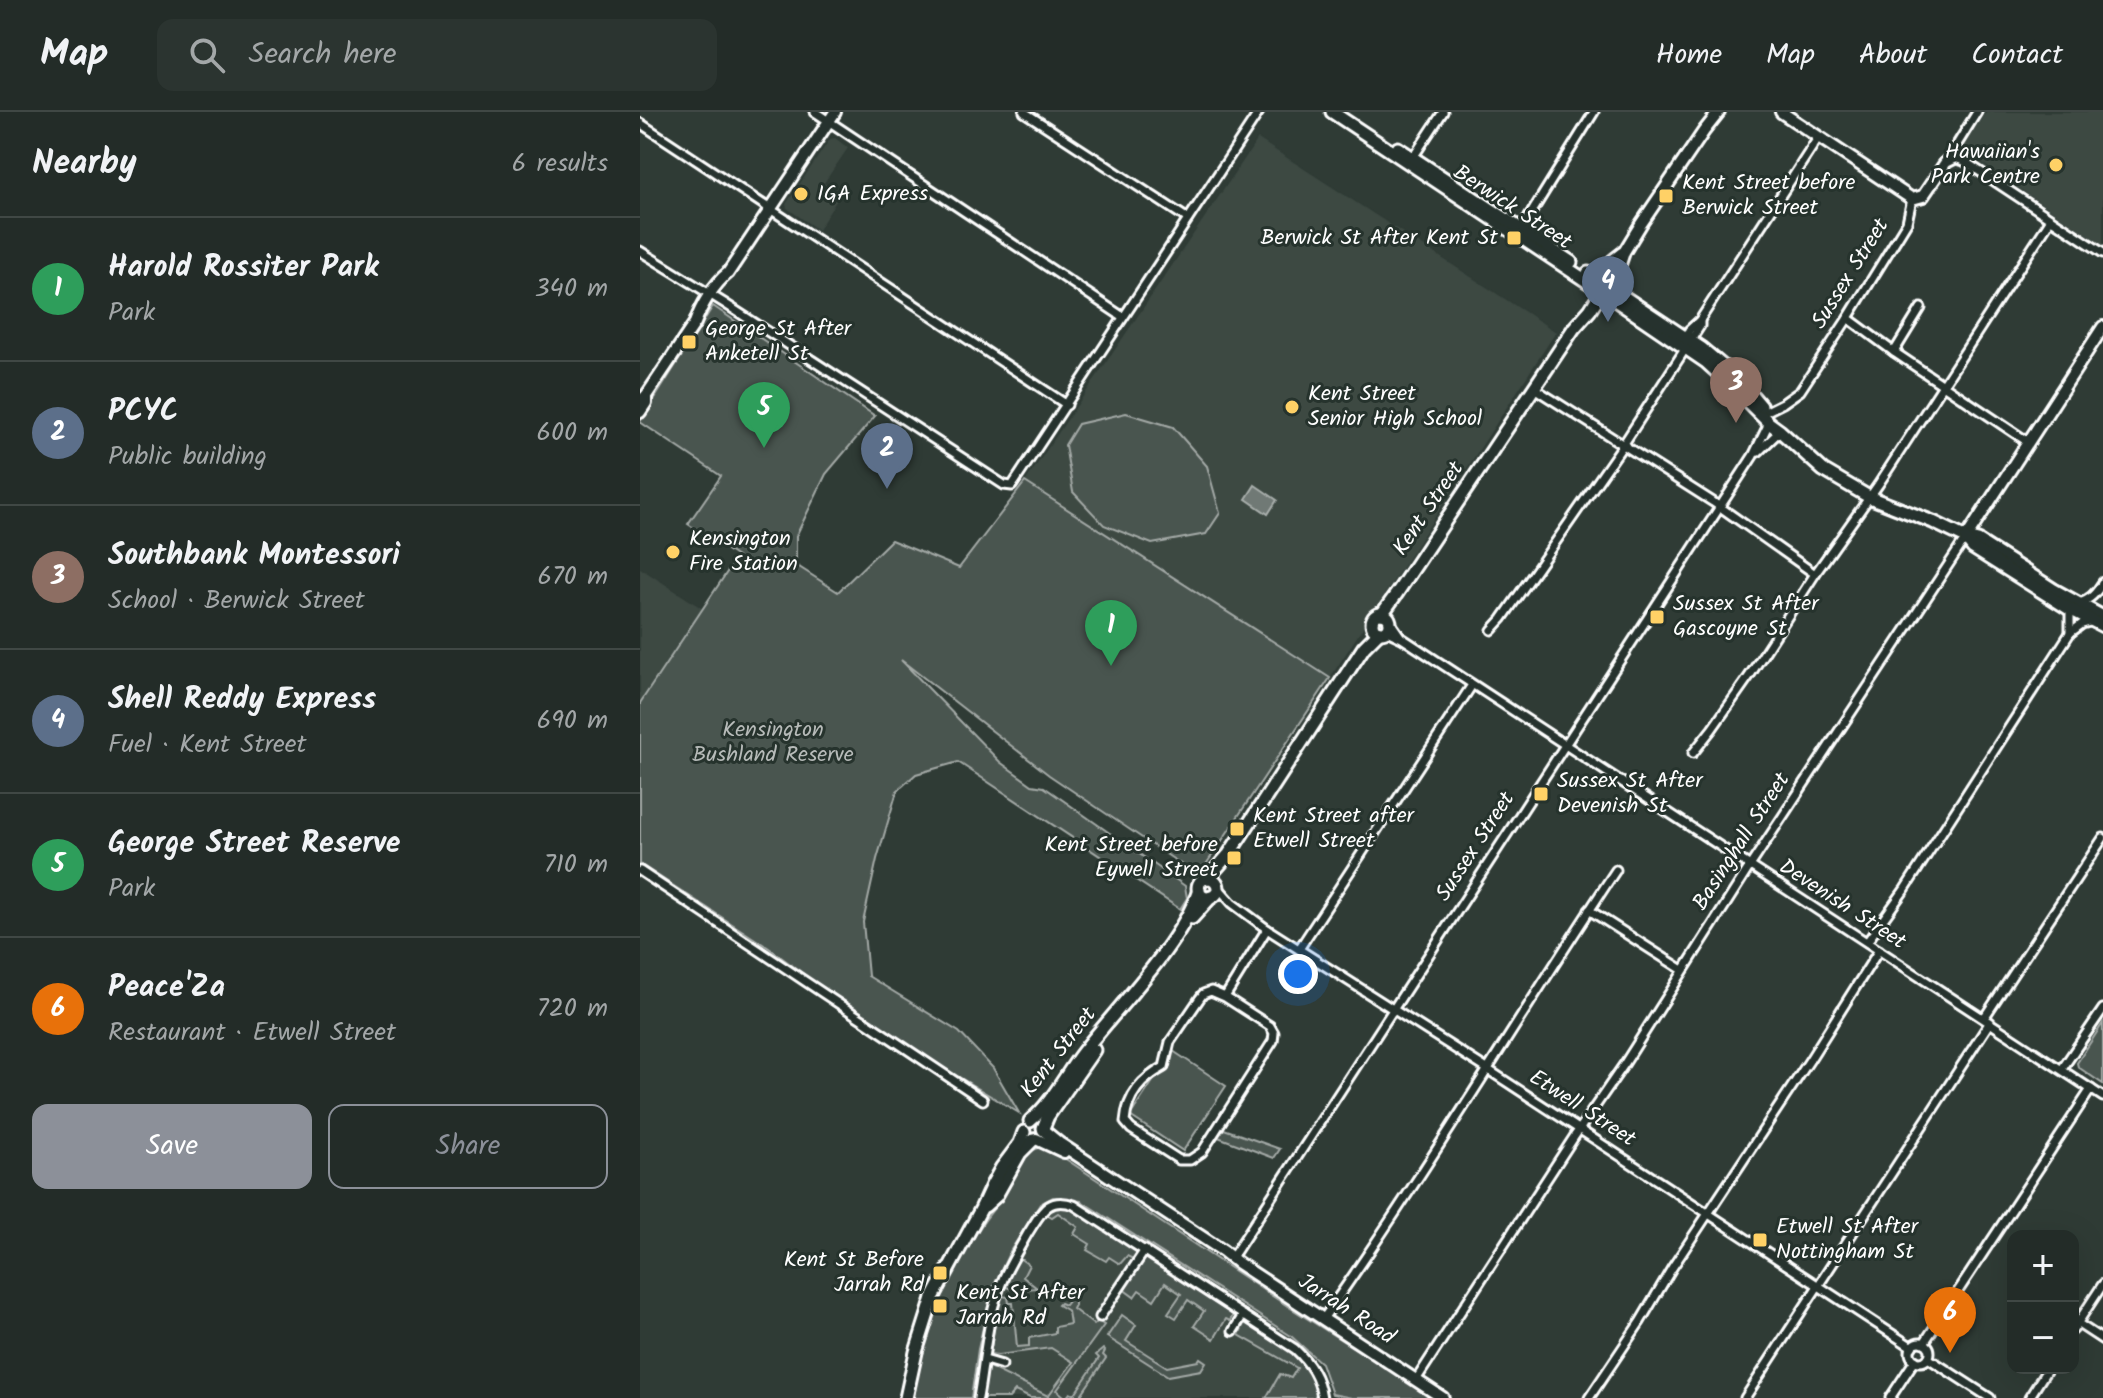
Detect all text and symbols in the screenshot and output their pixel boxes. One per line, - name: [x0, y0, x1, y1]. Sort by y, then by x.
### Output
- search box: [157, 19, 717, 91]
- text: Map: [40, 25, 109, 85]
- text: Search here: [249, 31, 396, 79]
- icon: search: [185, 33, 229, 77]
- text: Home: [1656, 33, 1722, 78]
- text: Map: [1766, 33, 1815, 78]
- text: About: [1859, 33, 1927, 78]
- text: Contact: [1971, 33, 2063, 78]
- place label: Hawaiian's Park Centre: [1931, 135, 2041, 195]
- text: Nearby: [32, 137, 137, 191]
- text: 6 results: [512, 143, 608, 185]
- street label: Berwick Street: [1445, 156, 1579, 260]
- marker: Hawaiian's Park Centre: [2047, 156, 2065, 174]
- place label: Kent Street before Berwick Street: [1682, 166, 1856, 226]
- place label: IGA Express: [817, 177, 929, 212]
- marker: IGA Express: [792, 185, 810, 203]
- marker: Kent Street before Berwick Street: [1657, 187, 1675, 205]
- street label: Sussex Street: [1803, 211, 1899, 336]
- place label: Berwick St After Kent St: [1260, 221, 1498, 256]
- marker: Berwick St After Kent St: [1505, 229, 1523, 247]
- text: Harold Rossiter Park: [108, 244, 379, 292]
- pin: 4: [1582, 256, 1634, 322]
- text: 1: [54, 268, 62, 310]
- text: 340 m: [535, 268, 608, 310]
- text: Park: [108, 292, 155, 334]
- place label: George St After Anketell St: [705, 312, 853, 372]
- marker: George St After Anketell St: [680, 333, 698, 351]
- pin: 3: [1710, 357, 1762, 423]
- place label: Kent Street Senior High School: [1308, 377, 1483, 437]
- pin: 5: [738, 382, 790, 448]
- text: PCYC: [108, 388, 178, 436]
- marker: Kent Street Senior High School: [1283, 398, 1301, 416]
- text: 2: [50, 412, 66, 454]
- text: 600 m: [536, 412, 608, 454]
- pin: 2: [861, 423, 913, 489]
- text: Public building: [108, 436, 267, 478]
- street label: Kent Street: [1384, 454, 1474, 563]
- place label: Kensington Fire Station: [689, 522, 798, 582]
- text: Southbank Montessori: [108, 532, 400, 580]
- marker: Kensington Fire Station: [664, 543, 682, 561]
- text: 3: [51, 556, 65, 598]
- text: 670 m: [537, 556, 608, 598]
- text: School · Berwick Street: [108, 580, 365, 622]
- place label: Sussex St After Gascoyne St: [1673, 587, 1820, 647]
- pin: 1: [1085, 600, 1137, 666]
- marker: Sussex St After Gascoyne St: [1648, 608, 1666, 626]
- text: Shell Reddy Express: [108, 676, 376, 724]
- text: 4: [51, 700, 65, 742]
- text: 690 m: [537, 700, 608, 742]
- park label: Kensington Bushland Reserve: [692, 713, 854, 773]
- text: Fuel · Kent Street: [108, 724, 307, 766]
- place label: Sussex St After Devenish St: [1557, 764, 1704, 824]
- street label: Basinghall Street: [1684, 766, 1800, 918]
- street label: Sussex Street: [1427, 785, 1525, 909]
- marker: Sussex St After Devenish St: [1532, 785, 1550, 803]
- place label: Kent Street after Etwell Street: [1253, 799, 1416, 859]
- text: George Street Reserve: [108, 820, 401, 868]
- marker: Kent Street after Etwell Street: [1228, 820, 1246, 838]
- place label: Kent Street before Eywell Street: [1045, 828, 1218, 888]
- text: 5: [51, 844, 65, 886]
- text: 710 m: [544, 844, 608, 886]
- marker: Kent Street before Eywell Street: [1225, 849, 1243, 867]
- street label: Devenish Street: [1771, 851, 1913, 960]
- text: Park: [108, 868, 155, 910]
- your location: [1278, 954, 1318, 994]
- text: Peace'Za: [108, 964, 225, 1012]
- text: 6: [51, 988, 65, 1030]
- text: 720 m: [537, 988, 608, 1030]
- street label: Kent Street: [1012, 999, 1106, 1106]
- text: Restaurant · Etwell Street: [108, 1012, 396, 1054]
- street label: Etwell Street: [1522, 1061, 1643, 1157]
- button: Save: [32, 1104, 312, 1189]
- button: Share: [328, 1104, 608, 1189]
- place label: Etwell St After Nottingham St: [1776, 1210, 1920, 1270]
- map controls: [2007, 1230, 2079, 1374]
- button: +: [2007, 1230, 2079, 1302]
- marker: Etwell St After Nottingham St: [1751, 1231, 1769, 1249]
- place label: Kent St Before Jarrah Rd: [784, 1243, 925, 1303]
- marker: Kent St Before Jarrah Rd: [931, 1264, 949, 1282]
- street label: Jarrah Road: [1290, 1265, 1403, 1355]
- place label: Kent St After Jarrah Rd: [956, 1276, 1086, 1336]
- pin: 6: [1924, 1287, 1976, 1353]
- marker: Kent St After Jarrah Rd: [931, 1297, 949, 1315]
- button: −: [2007, 1302, 2079, 1374]

